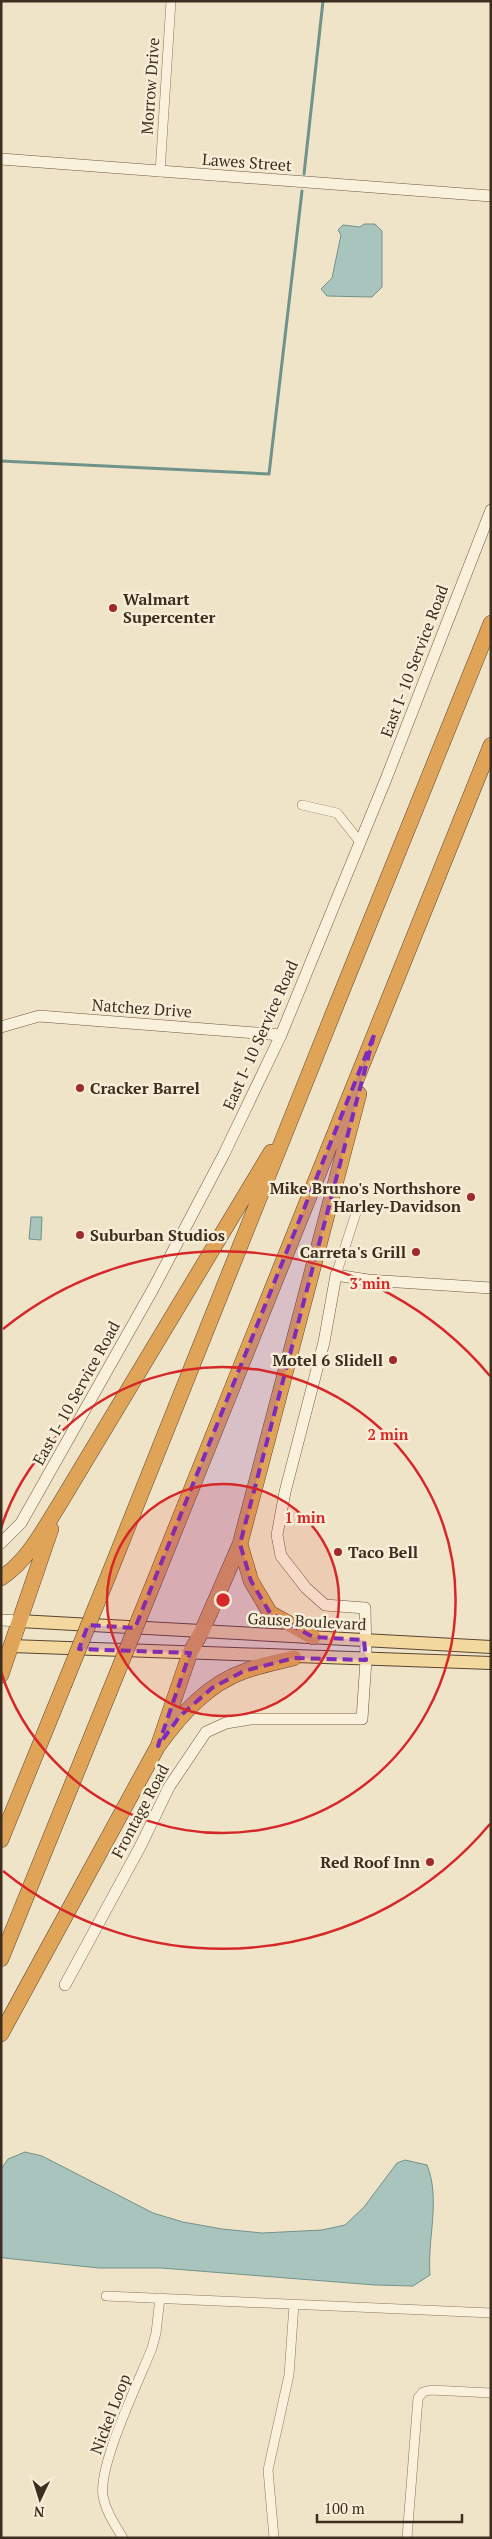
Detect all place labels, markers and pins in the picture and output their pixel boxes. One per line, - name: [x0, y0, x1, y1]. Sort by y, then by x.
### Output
- place label: Walmart Supercenter: [123, 588, 215, 628]
- marker: Walmart Supercenter: [107, 602, 119, 614]
- place label: Cracker Barrel: [90, 1077, 200, 1099]
- marker: Cracker Barrel: [74, 1082, 86, 1094]
- place label: Mike Bruno's Northshore Harley-Davidson: [270, 1177, 462, 1217]
- marker: Mike Bruno's Northshore Harley-Davidson: [465, 1191, 477, 1203]
- place label: Suburban Studios: [90, 1224, 225, 1246]
- marker: Suburban Studios: [74, 1229, 86, 1241]
- place label: Carreta's Grill: [300, 1241, 406, 1263]
- marker: Carreta's Grill: [410, 1246, 422, 1258]
- place label: Motel 6 Slidell: [272, 1349, 383, 1371]
- marker: Motel 6 Slidell: [387, 1354, 399, 1366]
- place label: Taco Bell: [348, 1541, 418, 1563]
- marker: Taco Bell: [332, 1546, 344, 1558]
- centre of rings: [214, 1591, 232, 1609]
- place label: Red Roof Inn: [320, 1851, 421, 1873]
- marker: Red Roof Inn: [424, 1856, 436, 1868]

